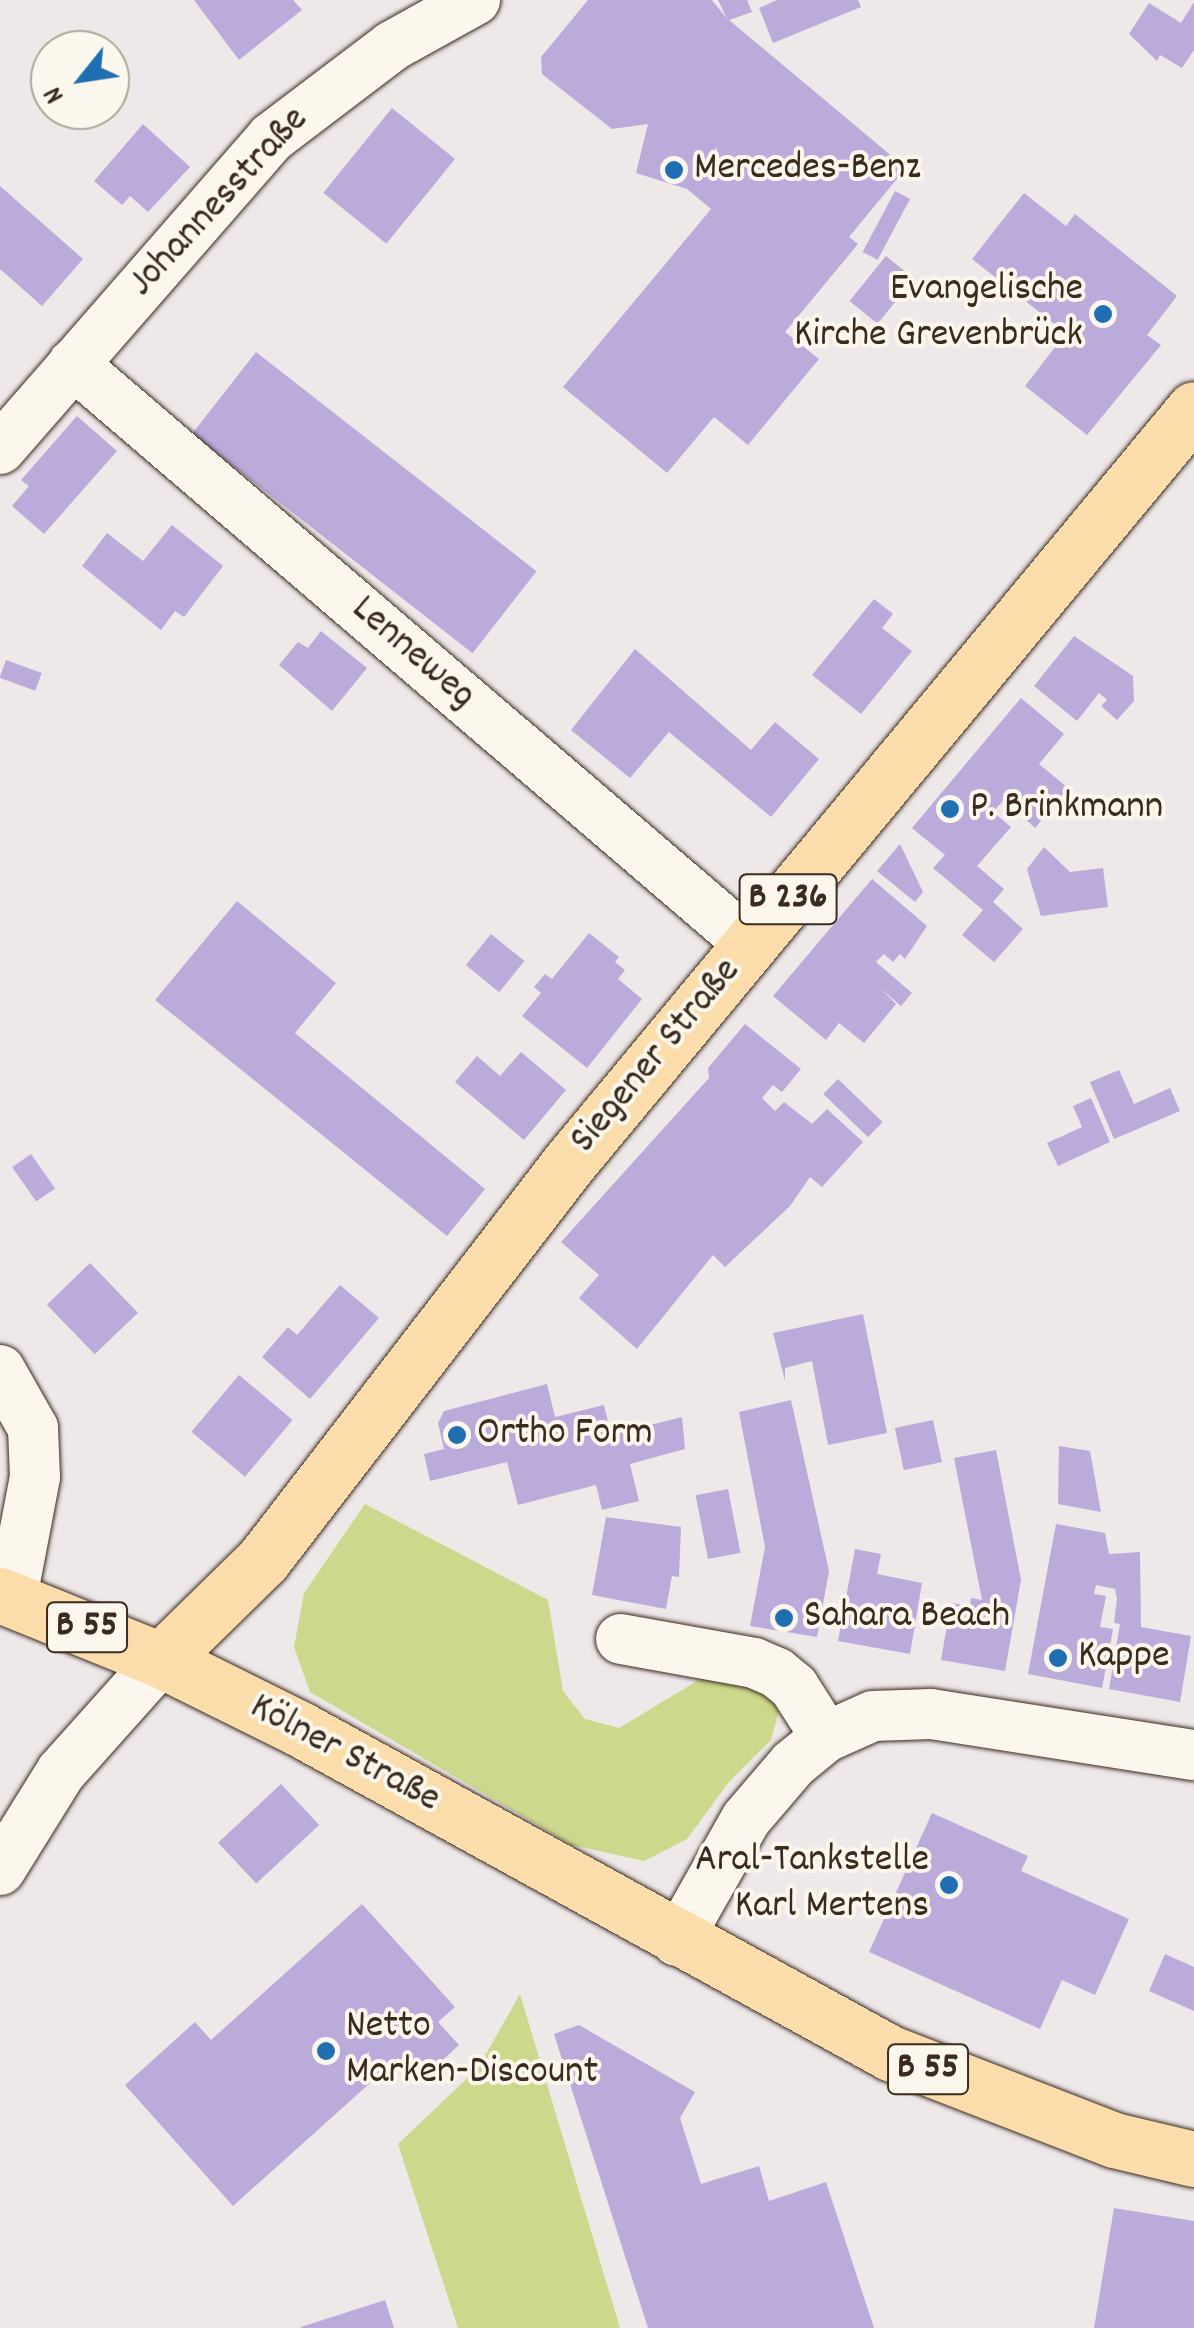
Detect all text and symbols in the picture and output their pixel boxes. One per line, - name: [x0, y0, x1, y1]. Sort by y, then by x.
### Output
- north arrow: [30, 30, 130, 130]
- text: N: [35, 78, 77, 110]
- street label: Johannesstraße: [120, 98, 320, 308]
- place label: Mercedes-Benz: [694, 146, 921, 194]
- marker: Mercedes-Benz: [663, 159, 685, 181]
- place label: Evangelische Kirche Grevenbrück: [794, 267, 1083, 361]
- marker: Evangelische Kirche Grevenbrück: [1092, 303, 1114, 325]
- street label: Lenneweg: [340, 587, 484, 721]
- place label: P. Brinkmann: [970, 785, 1163, 833]
- marker: P. Brinkmann: [939, 798, 961, 820]
- road number: B 236: [738, 866, 838, 932]
- street label: Siegener Straße: [561, 950, 753, 1164]
- place label: Ortho Form: [477, 1411, 653, 1459]
- marker: Ortho Form: [446, 1424, 468, 1446]
- road number: B 55: [44, 1594, 130, 1660]
- place label: Sahara Beach: [804, 1594, 1010, 1642]
- marker: Sahara Beach: [773, 1607, 795, 1629]
- place label: Kappe: [1078, 1634, 1170, 1682]
- marker: Kappe: [1047, 1647, 1069, 1669]
- street label: Kölner Straße: [241, 1685, 447, 1825]
- place label: Aral-Tankstelle Karl Mertens: [695, 1838, 929, 1932]
- marker: Aral-Tankstelle Karl Mertens: [938, 1874, 960, 1896]
- place label: Netto Marken-Discount: [346, 2004, 598, 2098]
- road number: B 55: [886, 2036, 970, 2102]
- marker: Netto Marken-Discount: [315, 2040, 337, 2062]

